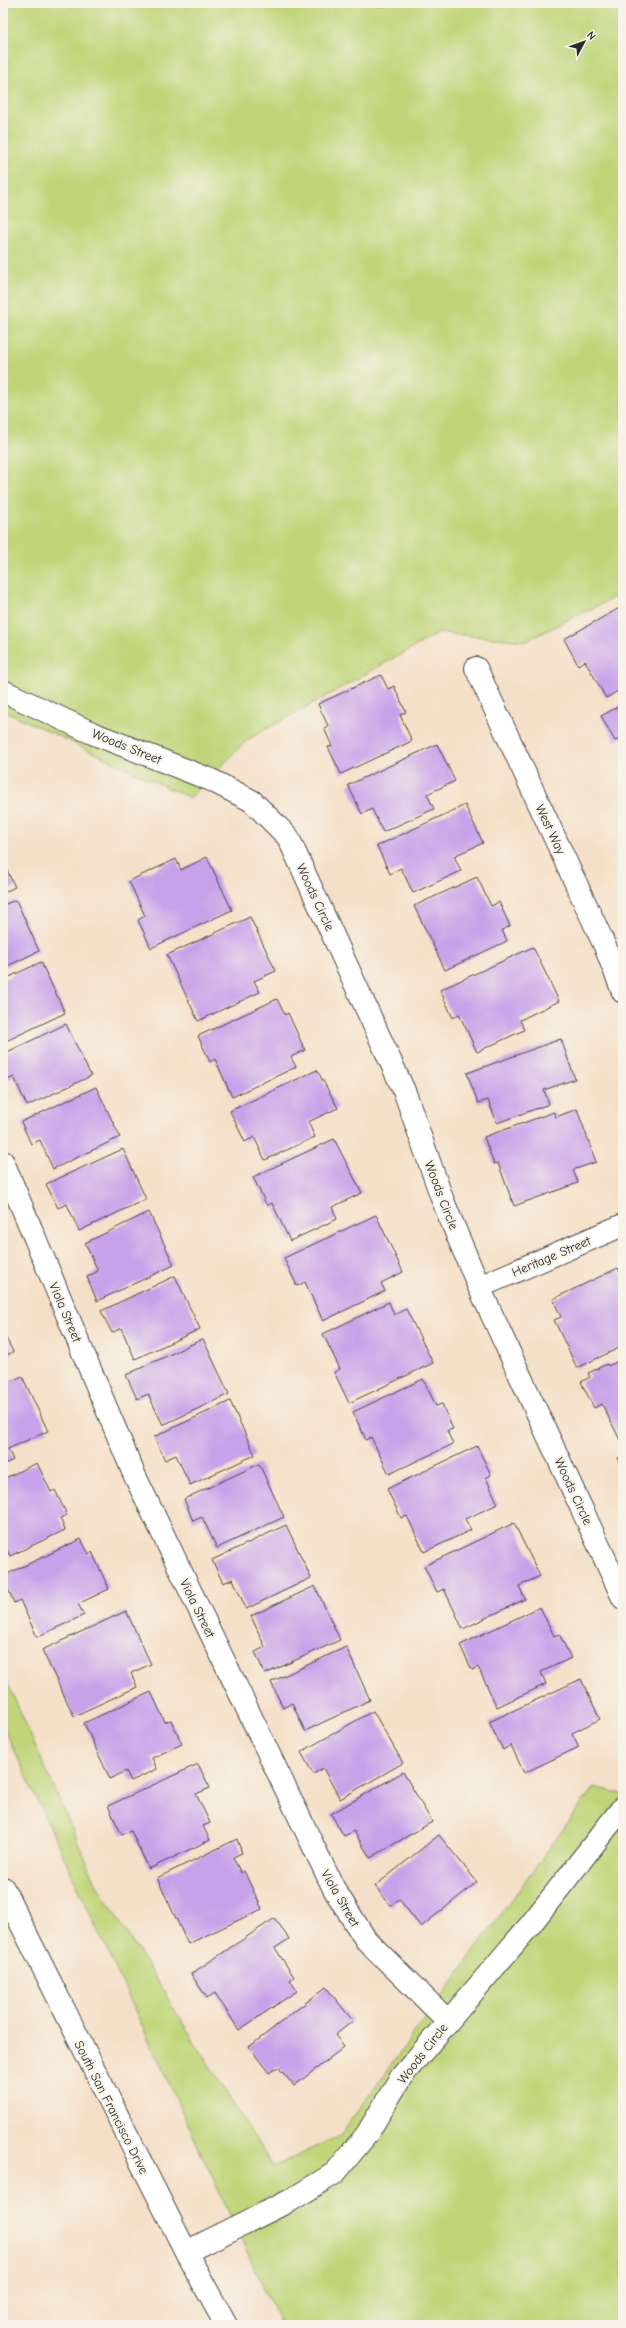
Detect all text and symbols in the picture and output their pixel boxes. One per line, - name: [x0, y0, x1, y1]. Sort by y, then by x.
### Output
- north arrow: [564, 22, 604, 62]
- text: N: [584, 29, 598, 43]
- street label: Woods Street: [90, 726, 165, 768]
- street label: West Way: [532, 802, 569, 857]
- street label: Woods Circle: [293, 861, 338, 934]
- street label: Woods Circle: [422, 1159, 462, 1232]
- street label: Heritage Street: [509, 1233, 594, 1280]
- street label: Viola Street: [46, 1280, 85, 1345]
- street label: Woods Circle: [551, 1455, 596, 1528]
- street label: Viola Street: [177, 1577, 219, 1641]
- street label: Viola Street: [318, 1867, 364, 1930]
- street label: Woods Circle: [394, 2020, 451, 2086]
- street label: South San Francisco Drive: [71, 2038, 152, 2177]

